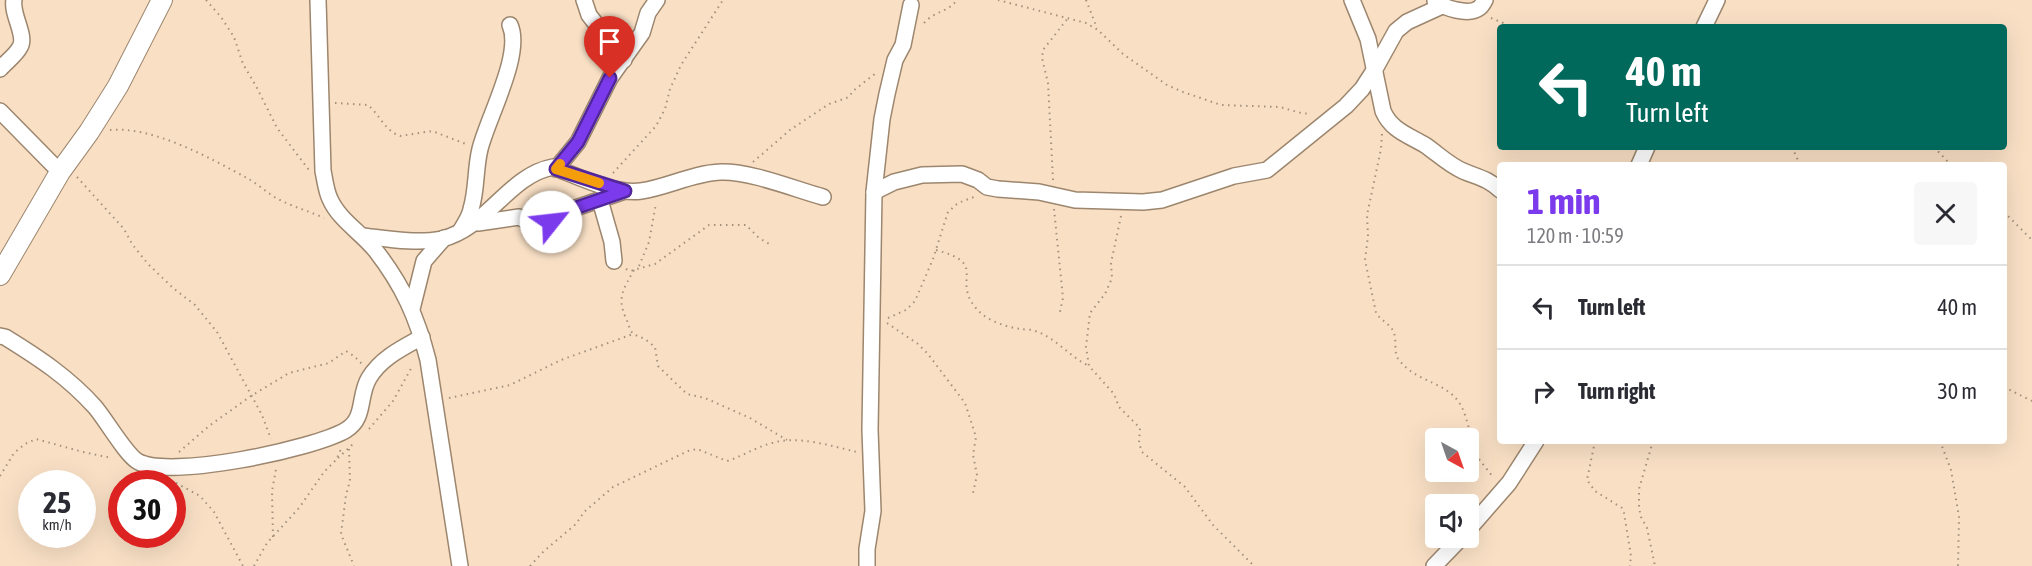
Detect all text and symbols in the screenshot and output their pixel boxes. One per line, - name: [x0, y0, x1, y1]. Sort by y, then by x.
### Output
- pin: [584, 16, 635, 78]
- icon: arrive: [593, 25, 626, 58]
- text: 40 m: [1626, 47, 1701, 95]
- icon: left: [1527, 48, 1605, 126]
- text: Turn left: [1626, 97, 1709, 128]
- text: 1 min: [1527, 180, 1601, 222]
- button: close: [1914, 182, 1977, 245]
- position arrow: [519, 190, 583, 254]
- text: 120 m · 10:59: [1527, 224, 1624, 247]
- icon: left: [1527, 291, 1560, 324]
- text: Turn left: [1578, 294, 1645, 320]
- text: 40 m: [1937, 294, 1977, 320]
- icon: right: [1527, 375, 1560, 408]
- text: Turn right: [1578, 378, 1655, 404]
- text: 30 m: [1937, 378, 1977, 404]
- north arrow: [1425, 428, 1479, 482]
- map controls: [1425, 428, 1479, 548]
- speed limit sign: 30: [108, 470, 186, 548]
- text: 25: [43, 485, 71, 519]
- button: sound: [1425, 494, 1479, 548]
- text: km/h: [42, 516, 72, 533]

